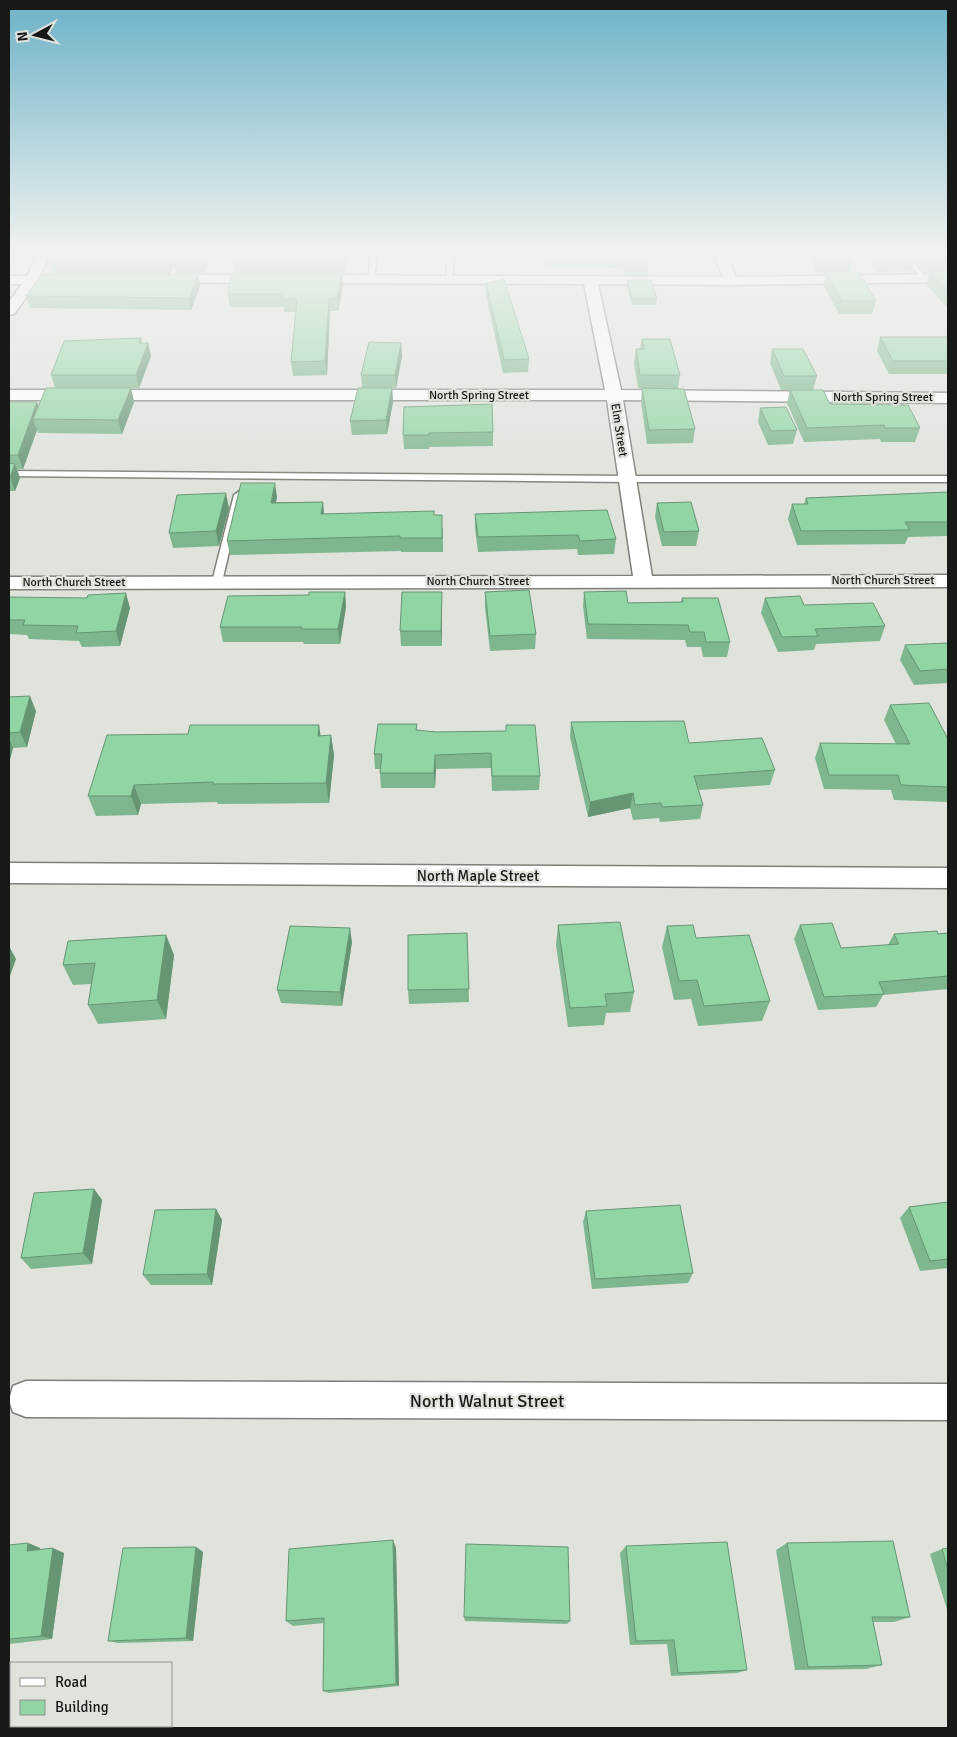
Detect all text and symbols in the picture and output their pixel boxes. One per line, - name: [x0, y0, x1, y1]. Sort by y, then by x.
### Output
- north arrow: [10, 10, 60, 60]
- text: N: [14, 31, 32, 42]
- street label: North Spring Street: [429, 388, 529, 403]
- street label: North Spring Street: [833, 390, 933, 405]
- street label: Elm Street: [607, 402, 631, 458]
- street label: North Church Street: [831, 573, 935, 588]
- street label: North Church Street: [426, 574, 530, 589]
- street label: North Church Street: [22, 575, 126, 590]
- street label: North Maple Street: [417, 867, 539, 885]
- street label: North Walnut Street: [410, 1390, 564, 1412]
- legend: [10, 1662, 172, 1727]
- text: Road: [55, 1673, 87, 1691]
- text: Building: [55, 1698, 109, 1716]

